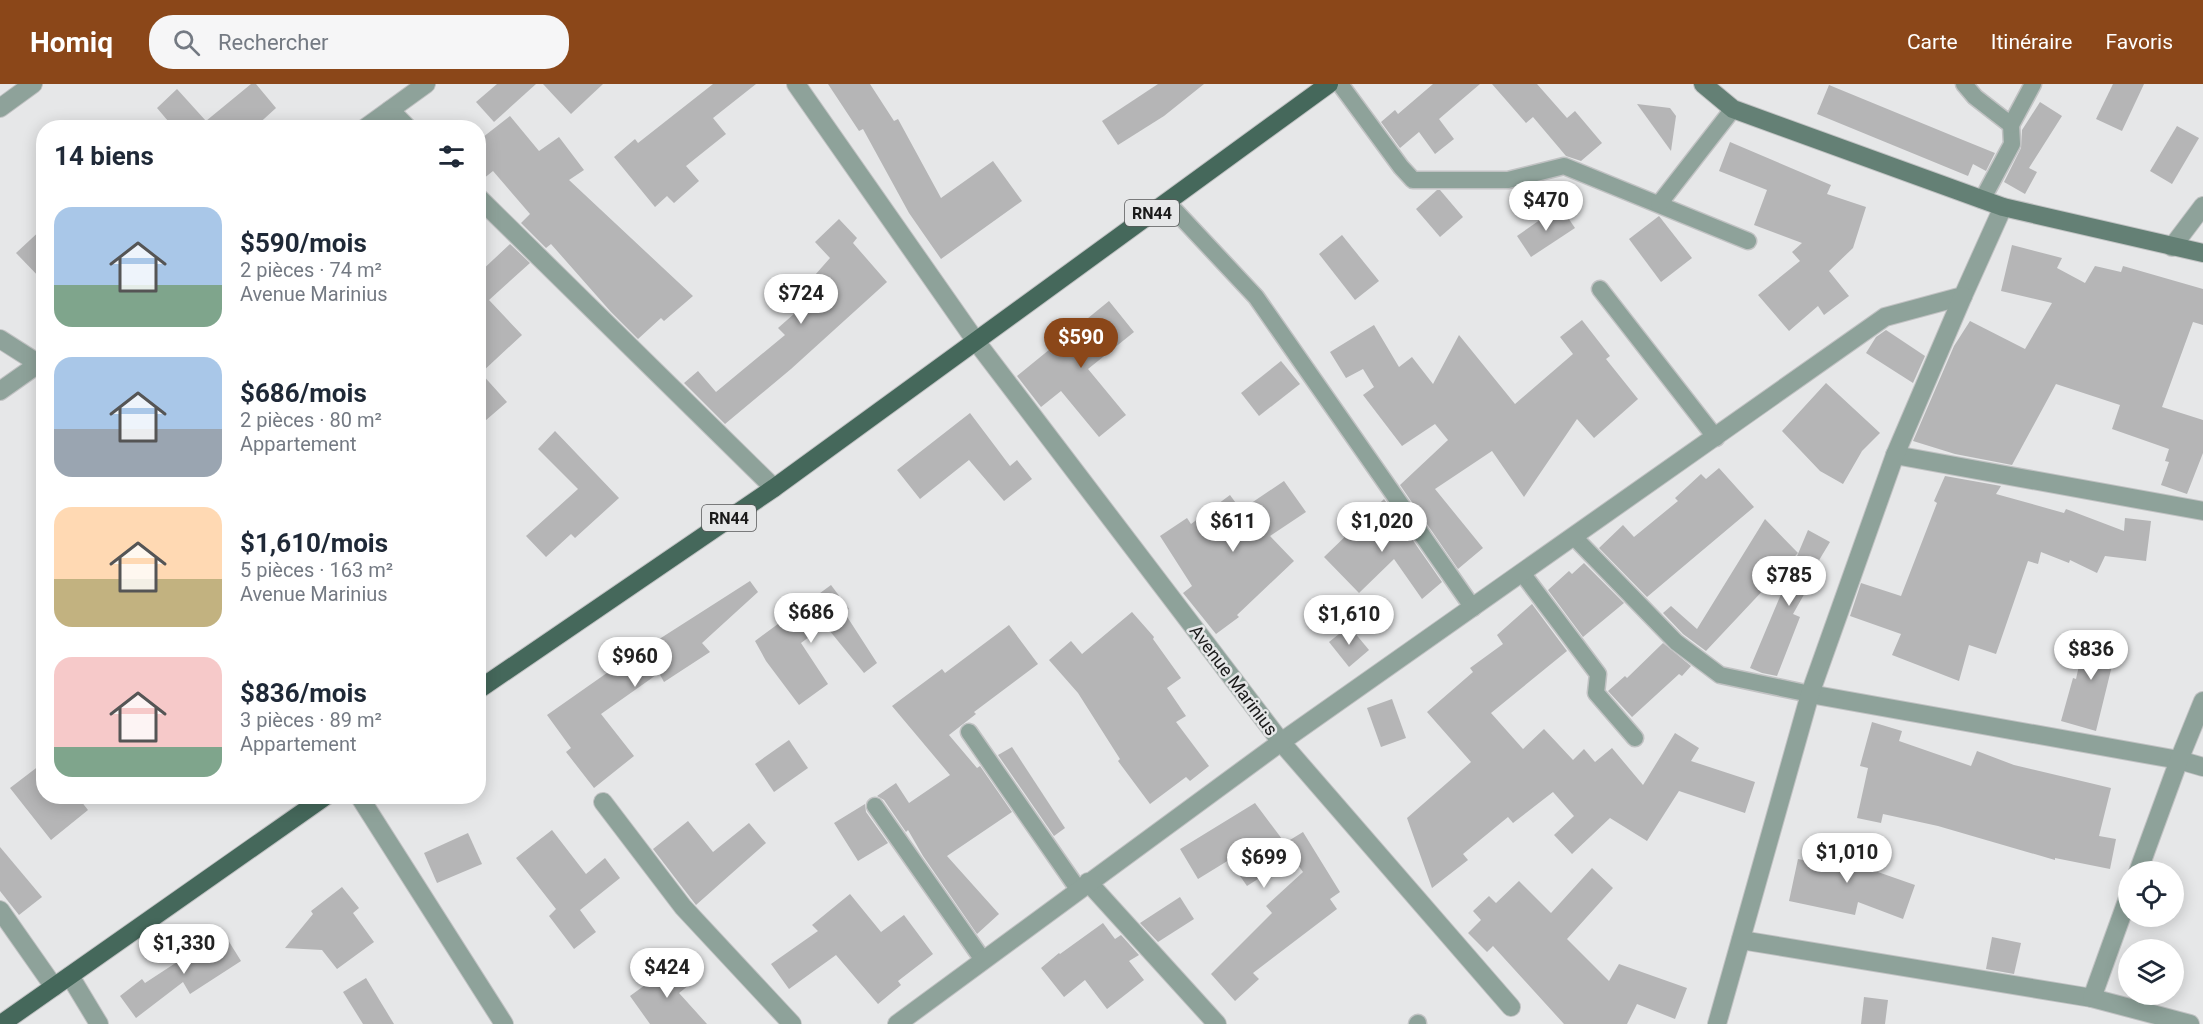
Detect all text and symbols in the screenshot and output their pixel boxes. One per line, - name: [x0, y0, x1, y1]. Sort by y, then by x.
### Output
- search box: [149, 15, 569, 69]
- text: Homiq: [30, 26, 113, 59]
- icon: search: [170, 26, 203, 59]
- text: Rechercher: [218, 30, 329, 55]
- text: Carte: [1907, 30, 1958, 54]
- text: Itinéraire: [1991, 30, 2072, 54]
- text: Favoris: [2105, 30, 2173, 54]
- icon: filters: [435, 140, 468, 173]
- text: 14 biens: [54, 141, 154, 171]
- pin: $470: [1510, 181, 1582, 232]
- text: $470: [1523, 188, 1569, 212]
- road number: RN44: [1125, 200, 1179, 226]
- text: $590/mois: [240, 228, 367, 258]
- icon: home: [102, 231, 174, 303]
- text: 2 pièces · 74 m²: [240, 258, 382, 282]
- pin: $724: [765, 274, 837, 325]
- text: $724: [778, 281, 824, 305]
- text: Avenue Marinius: [240, 282, 388, 306]
- pin: $590: [1045, 318, 1117, 369]
- text: $590: [1058, 325, 1104, 349]
- text: $686/mois: [240, 378, 367, 408]
- icon: home: [102, 381, 174, 453]
- text: 2 pièces · 80 m²: [240, 408, 382, 432]
- text: Appartement: [240, 432, 357, 456]
- pin: $611: [1197, 502, 1269, 553]
- pin: $1,020: [1333, 502, 1431, 553]
- road number: RN44: [702, 505, 756, 531]
- text: $611: [1210, 509, 1256, 533]
- text: $1,020: [1351, 509, 1413, 533]
- text: $1,610/mois: [240, 528, 388, 558]
- icon: home: [102, 531, 174, 603]
- pin: $785: [1753, 556, 1825, 607]
- text: 5 pièces · 163 m²: [240, 558, 393, 582]
- text: $785: [1766, 563, 1812, 587]
- text: Avenue Marinius: [240, 582, 388, 606]
- pin: $686: [775, 593, 847, 644]
- pin: $1,610: [1300, 595, 1398, 646]
- text: $686: [788, 600, 834, 624]
- text: $1,610: [1318, 602, 1380, 626]
- street label: Avenue Marinius: [1186, 621, 1282, 739]
- pin: $836: [2055, 630, 2127, 681]
- pin: $960: [599, 637, 671, 688]
- text: $836: [2068, 637, 2114, 661]
- text: $960: [612, 644, 658, 668]
- text: $836/mois: [240, 678, 367, 708]
- icon: home: [102, 681, 174, 753]
- text: 3 pièces · 89 m²: [240, 708, 382, 732]
- text: Appartement: [240, 732, 357, 756]
- pin: $1,010: [1798, 833, 1896, 884]
- pin: $699: [1228, 838, 1300, 889]
- text: $1,010: [1816, 840, 1878, 864]
- text: $699: [1241, 845, 1287, 869]
- map controls: [2118, 861, 2184, 1005]
- button: locate: [2118, 861, 2184, 927]
- pin: $1,330: [135, 924, 233, 975]
- text: $1,330: [153, 931, 215, 955]
- button: layers: [2118, 939, 2184, 1005]
- pin: $424: [631, 948, 703, 999]
- text: $424: [644, 955, 690, 979]

